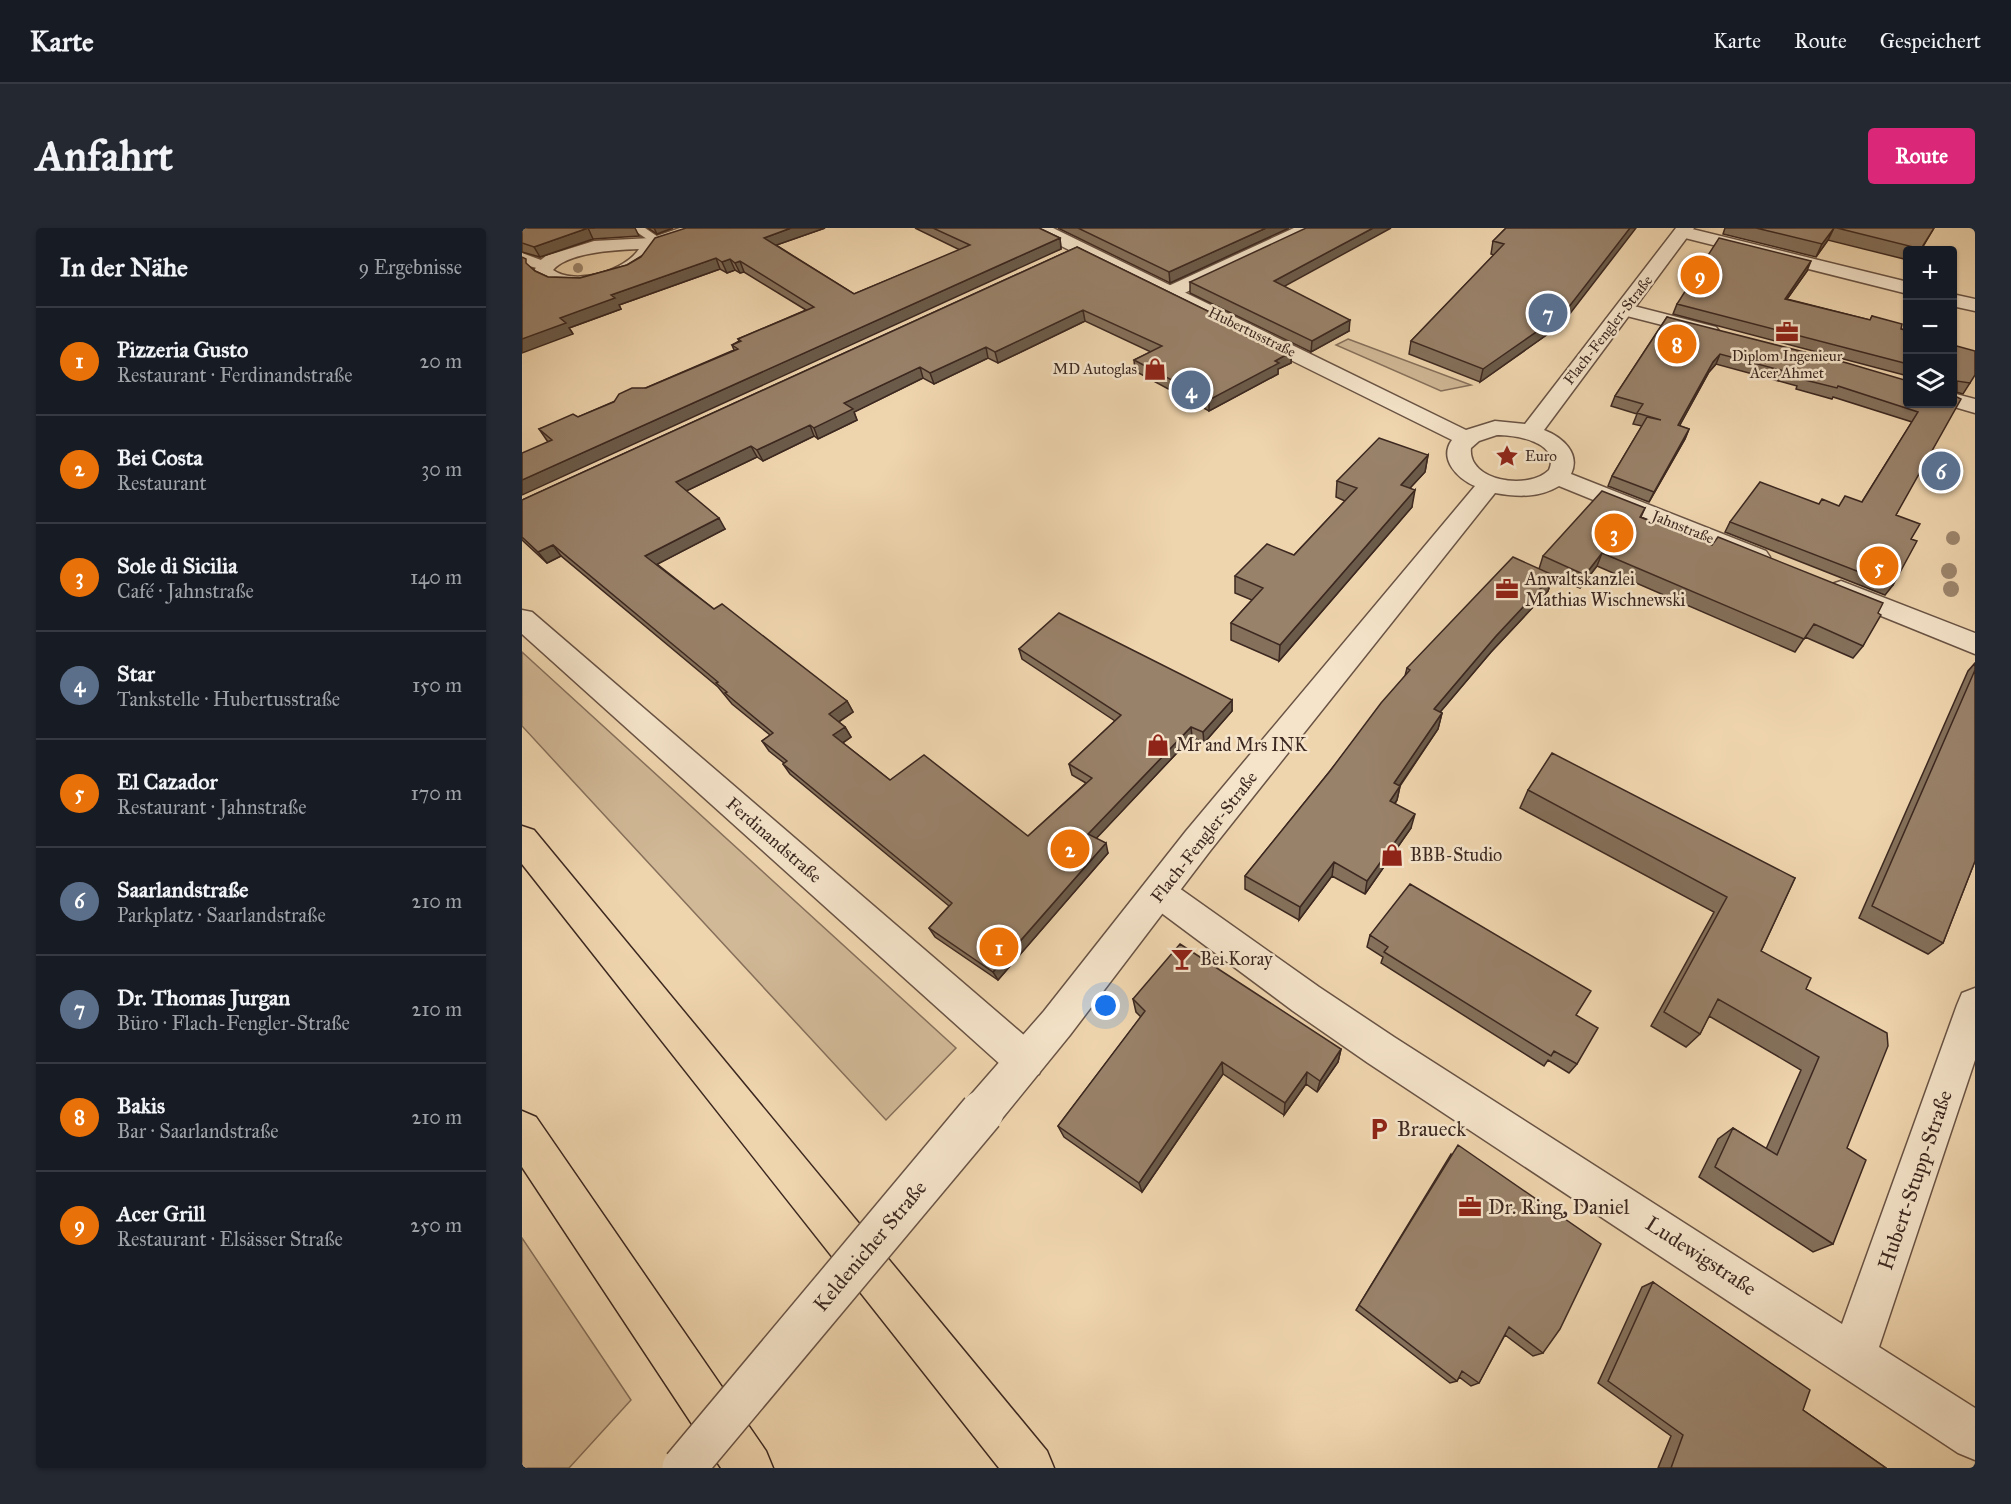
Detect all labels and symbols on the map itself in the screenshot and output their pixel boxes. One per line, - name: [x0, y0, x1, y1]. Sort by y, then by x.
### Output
- pin: 9: [1680, 252, 1720, 298]
- street label: Flach-Fengler-Straße: [1560, 272, 1656, 388]
- pin: 7: [1528, 290, 1568, 335]
- street label: Hubertusstraße: [1205, 303, 1299, 361]
- office icon: Diplom Ingenieur Acer Ahmet: [1774, 319, 1800, 345]
- pin: 8: [1658, 322, 1696, 366]
- place label: Diplom Ingenieur Acer Ahmet: [1732, 347, 1843, 382]
- shop icon: MD Autoglas: [1142, 356, 1168, 382]
- place label: MD Autoglas: [1053, 360, 1137, 378]
- pin: 4: [1172, 368, 1210, 412]
- place icon: Euro: [1494, 443, 1520, 469]
- place label: Euro: [1525, 447, 1557, 465]
- pin: 6: [1922, 448, 1960, 494]
- street label: Jahnstraße: [1647, 506, 1717, 548]
- pin: 3: [1594, 510, 1634, 556]
- pin: 5: [1860, 544, 1898, 588]
- place label: Anwaltskanzlei Mathias Wischnewski: [1524, 568, 1686, 611]
- office icon: Anwaltskanzlei Mathias Wischnewski: [1494, 576, 1520, 602]
- shop icon: Mr and Mrs INK: [1145, 732, 1171, 758]
- place label: Mr and Mrs INK: [1176, 734, 1308, 756]
- street label: Flach-Fengler-Straße: [1146, 767, 1263, 908]
- street label: Ferdinandstraße: [722, 792, 826, 888]
- pin: 2: [1050, 826, 1090, 872]
- shop icon: BBB-Studio: [1379, 842, 1405, 868]
- place label: BBB-Studio: [1410, 844, 1502, 866]
- pin: 1: [980, 924, 1018, 970]
- bar icon: Bei Koray: [1169, 946, 1195, 972]
- place label: Bei Koray: [1200, 948, 1273, 970]
- your location: [1091, 991, 1120, 1020]
- street label: Hubert-Stupp-Straße: [1872, 1087, 1958, 1273]
- parking icon: Braueck: [1366, 1116, 1392, 1142]
- place label: Braueck: [1397, 1116, 1466, 1142]
- street label: Keldenicher Straße: [808, 1175, 932, 1317]
- office icon: Dr. Ring, Daniel: [1457, 1194, 1483, 1220]
- place label: Dr. Ring, Daniel: [1488, 1194, 1630, 1220]
- street label: Ludewigstraße: [1641, 1211, 1761, 1302]

